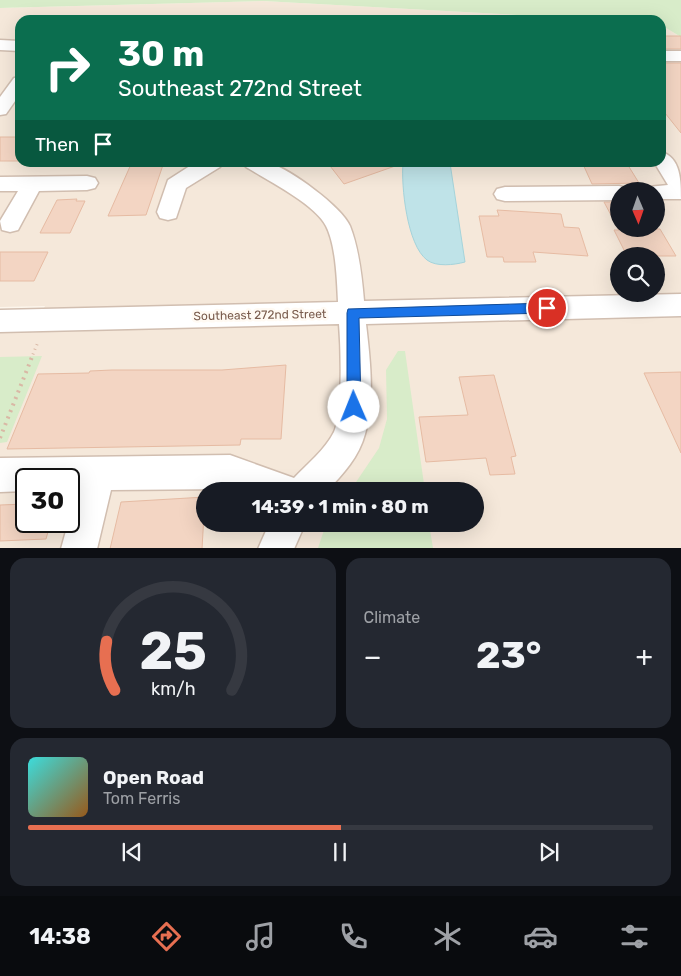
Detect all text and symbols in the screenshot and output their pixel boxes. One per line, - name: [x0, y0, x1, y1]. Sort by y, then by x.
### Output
- text: 30 m: [118, 33, 204, 75]
- icon: right: [35, 35, 100, 100]
- text: Southeast 272nd Street: [118, 75, 362, 102]
- icon: arrive: [89, 130, 117, 158]
- text: Then: [35, 133, 79, 156]
- north arrow: [610, 182, 665, 238]
- map controls: [610, 182, 665, 302]
- button: search: [610, 247, 665, 302]
- pin: [526, 287, 568, 329]
- icon: arrive: [533, 294, 561, 322]
- street label: Southeast 272nd Street: [193, 307, 327, 323]
- position arrow: [327, 380, 379, 432]
- speed limit sign: 30: [15, 468, 80, 533]
- text: 14:39 · 1 min · 80 m: [251, 495, 429, 518]
- text: Climate: [364, 608, 420, 627]
- text: 25: [139, 620, 206, 682]
- text: 23°: [476, 632, 541, 678]
- text: −: [364, 640, 382, 673]
- text: +: [636, 640, 653, 673]
- text: km/h: [150, 678, 195, 699]
- text: Open Road: [103, 766, 204, 789]
- text: Tom Ferris: [103, 789, 180, 808]
- icon: previous: [118, 838, 146, 866]
- icon: pause: [326, 838, 354, 866]
- icon: next: [535, 838, 563, 866]
- icon: directions: [149, 919, 184, 954]
- icon: music: [243, 919, 278, 954]
- icon: phone: [336, 919, 371, 954]
- icon: climate: [430, 919, 465, 954]
- icon: car: [523, 919, 558, 954]
- icon: filters: [617, 919, 652, 954]
- text: 14:38: [29, 923, 91, 950]

